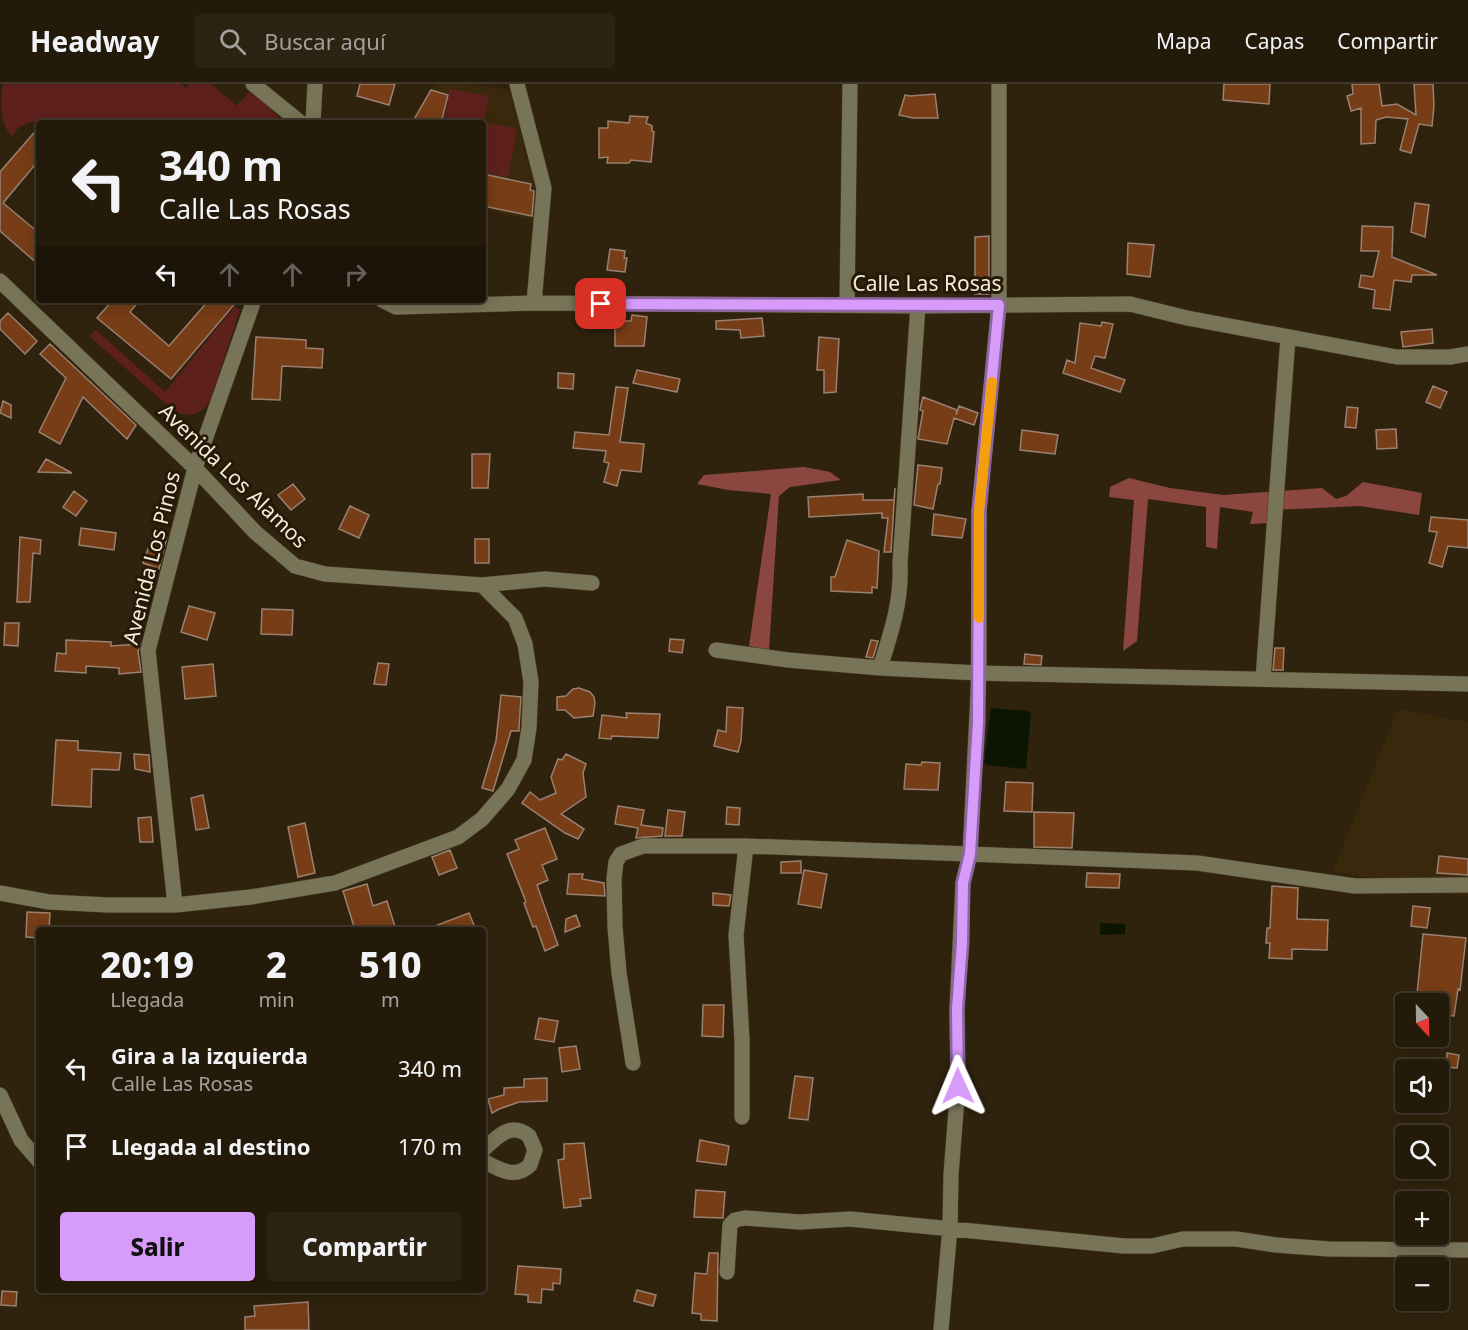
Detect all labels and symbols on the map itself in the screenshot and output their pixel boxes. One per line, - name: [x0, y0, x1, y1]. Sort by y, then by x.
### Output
- street label: Calle Las Rosas: [852, 269, 1002, 297]
- pin: [575, 278, 626, 329]
- street label: Avenida Los Alamos: [153, 397, 314, 554]
- street label: Avenida Los Pinos: [116, 468, 186, 647]
- north arrow: [1395, 993, 1449, 1047]
- position arrow: [926, 1054, 990, 1118]

